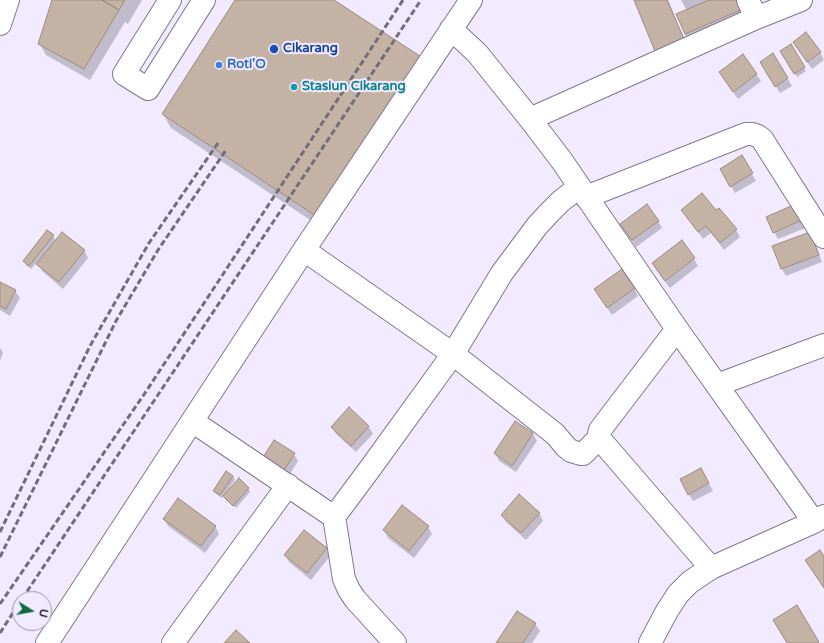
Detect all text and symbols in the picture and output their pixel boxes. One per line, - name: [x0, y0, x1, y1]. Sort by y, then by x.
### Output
- place label: Cikarang: [283, 41, 338, 57]
- marker: Cikarang: [268, 43, 280, 55]
- place label: Roti'O: [227, 57, 266, 73]
- marker: Roti'O: [214, 60, 224, 70]
- place label: Stasiun Cikarang: [302, 79, 406, 95]
- marker: Stasiun Cikarang: [289, 82, 299, 92]
- north arrow: [12, 591, 52, 631]
- text: U: [36, 608, 50, 619]

